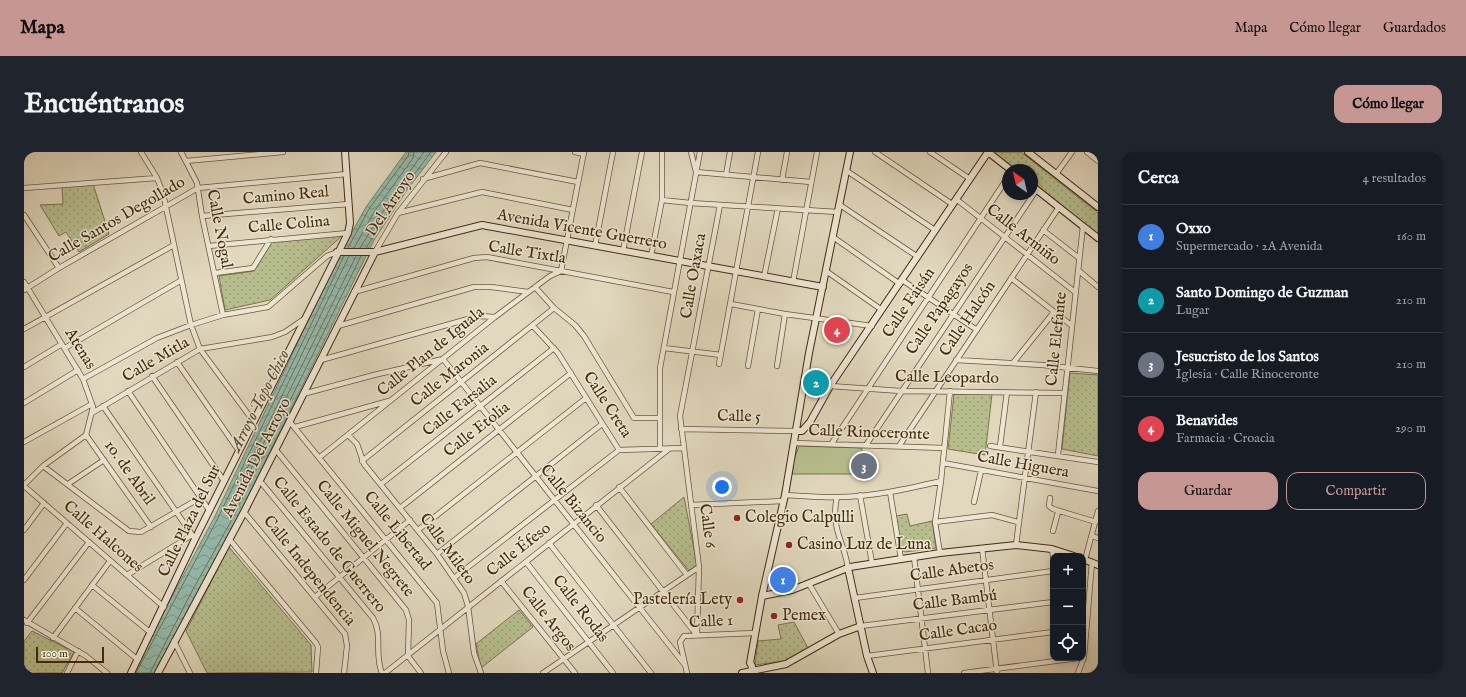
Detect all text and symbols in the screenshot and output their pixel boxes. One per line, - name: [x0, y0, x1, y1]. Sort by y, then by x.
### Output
- text: Mapa: [20, 16, 65, 40]
- text: Mapa: [1234, 19, 1267, 37]
- text: Cómo llegar: [1289, 19, 1361, 37]
- text: Guardados: [1383, 19, 1446, 37]
- button: Cómo llegar: [1334, 85, 1442, 123]
- text: Encuéntranos: [24, 87, 184, 122]
- north arrow: [1002, 164, 1038, 200]
- street label: Del Arroyo: [362, 167, 421, 241]
- text: Cerca: [1138, 168, 1179, 189]
- text: 4 resultados: [1363, 170, 1426, 187]
- street label: Calle Santos Degollado: [45, 172, 189, 267]
- street label: Camino Real: [242, 182, 331, 210]
- street label: Calle Nogal: [202, 188, 237, 271]
- street label: Calle Armiño: [982, 200, 1064, 270]
- street label: Avenida Vicente Guerrero: [495, 205, 669, 255]
- street label: Calle Colina: [247, 211, 331, 239]
- text: Oxxo: [1176, 219, 1211, 238]
- text: 1: [1149, 228, 1153, 245]
- text: 160 m: [1396, 228, 1426, 245]
- street label: Calle Oaxaca: [677, 232, 711, 320]
- street label: Calle Tixtla: [487, 237, 567, 269]
- text: Supermercado · 2A Avenida: [1176, 238, 1322, 255]
- street label: Calle Papagayos: [902, 259, 978, 359]
- street label: Calle Faisán: [878, 264, 940, 342]
- street label: Calle Halcón: [935, 277, 1001, 361]
- text: Santo Domingo de Guzman: [1176, 283, 1349, 302]
- street label: Calle Elefante: [1042, 291, 1072, 387]
- text: 2: [1148, 292, 1154, 309]
- text: 210 m: [1396, 292, 1426, 309]
- text: Lugar: [1176, 302, 1209, 319]
- street label: Calle Plan de Iguala: [373, 303, 489, 401]
- pin: 4: [824, 315, 850, 345]
- street label: Atenas: [59, 324, 100, 374]
- street label: Calle Mitla: [119, 333, 193, 387]
- street label: Calle Maronia: [407, 338, 493, 412]
- water label: Arroyo Topo Chico: [224, 346, 295, 457]
- text: Jesucristo de los Santos: [1176, 347, 1319, 366]
- text: 3: [1149, 356, 1153, 373]
- text: 210 m: [1396, 356, 1426, 373]
- text: Iglesia · Calle Rinoceronte: [1176, 366, 1319, 383]
- street label: Calle Leopardo: [895, 367, 1000, 389]
- street label: Calle Creta: [578, 368, 636, 442]
- pin: 2: [803, 368, 829, 398]
- street label: Calle Farsalia: [419, 371, 501, 441]
- street label: Avenida Del Arroyo: [218, 394, 296, 522]
- street label: Calle Etolia: [440, 398, 514, 462]
- street label: Calle 5: [717, 407, 761, 427]
- text: Benavides: [1176, 411, 1238, 430]
- text: 4: [1148, 420, 1154, 437]
- text: 290 m: [1395, 420, 1426, 437]
- street label: Calle Rinoceronte: [808, 421, 930, 445]
- text: Farmacia · Croacia: [1176, 430, 1275, 447]
- street label: 1o. de Abril: [99, 437, 159, 510]
- street label: Calle Higuera: [975, 447, 1071, 483]
- pin: 3: [851, 451, 877, 481]
- street label: Calle Bizancio: [535, 461, 611, 548]
- street label: Calle Plaza del Sur: [154, 462, 226, 580]
- button: Guardar: [1138, 472, 1278, 510]
- button: Compartir: [1286, 472, 1426, 510]
- street label: Calle Estado de Guerrero: [268, 473, 390, 617]
- street label: Calle Miguel Negrete: [312, 476, 418, 602]
- your location: [712, 477, 732, 497]
- street label: Calle Libertad: [359, 487, 435, 575]
- street label: Calle Halcones: [59, 497, 147, 578]
- street label: Calle 6: [694, 503, 720, 550]
- place label: Colegio Calpulli: [745, 508, 854, 528]
- street label: Calle Mileto: [415, 510, 480, 589]
- street label: Calle Independencia: [258, 512, 360, 630]
- marker: Colegio Calpulli: [732, 513, 742, 523]
- street label: Calle Éfeso: [482, 517, 556, 581]
- place label: Casino Luz de Luna: [797, 535, 931, 555]
- marker: Casino Luz de Luna: [784, 540, 794, 550]
- map controls: [1050, 553, 1086, 661]
- button: +: [1050, 553, 1086, 589]
- street label: Calle Abetos: [909, 555, 995, 587]
- pin: 1: [770, 565, 796, 595]
- street label: Calle Rodas: [548, 571, 613, 647]
- street label: Calle Argos: [516, 582, 580, 656]
- street label: Calle Bambú: [912, 586, 998, 616]
- button: −: [1050, 589, 1086, 625]
- place label: Pastelería Lety: [633, 590, 732, 610]
- marker: Pastelería Lety: [735, 595, 745, 605]
- place label: Pemex: [782, 606, 826, 626]
- street label: Calle 1: [689, 611, 733, 633]
- marker: Pemex: [769, 611, 779, 621]
- street label: Calle Cacao: [918, 616, 999, 646]
- button: locate: [1050, 625, 1086, 661]
- scale bar: [36, 645, 104, 664]
- text: 100 m: [42, 647, 68, 661]

